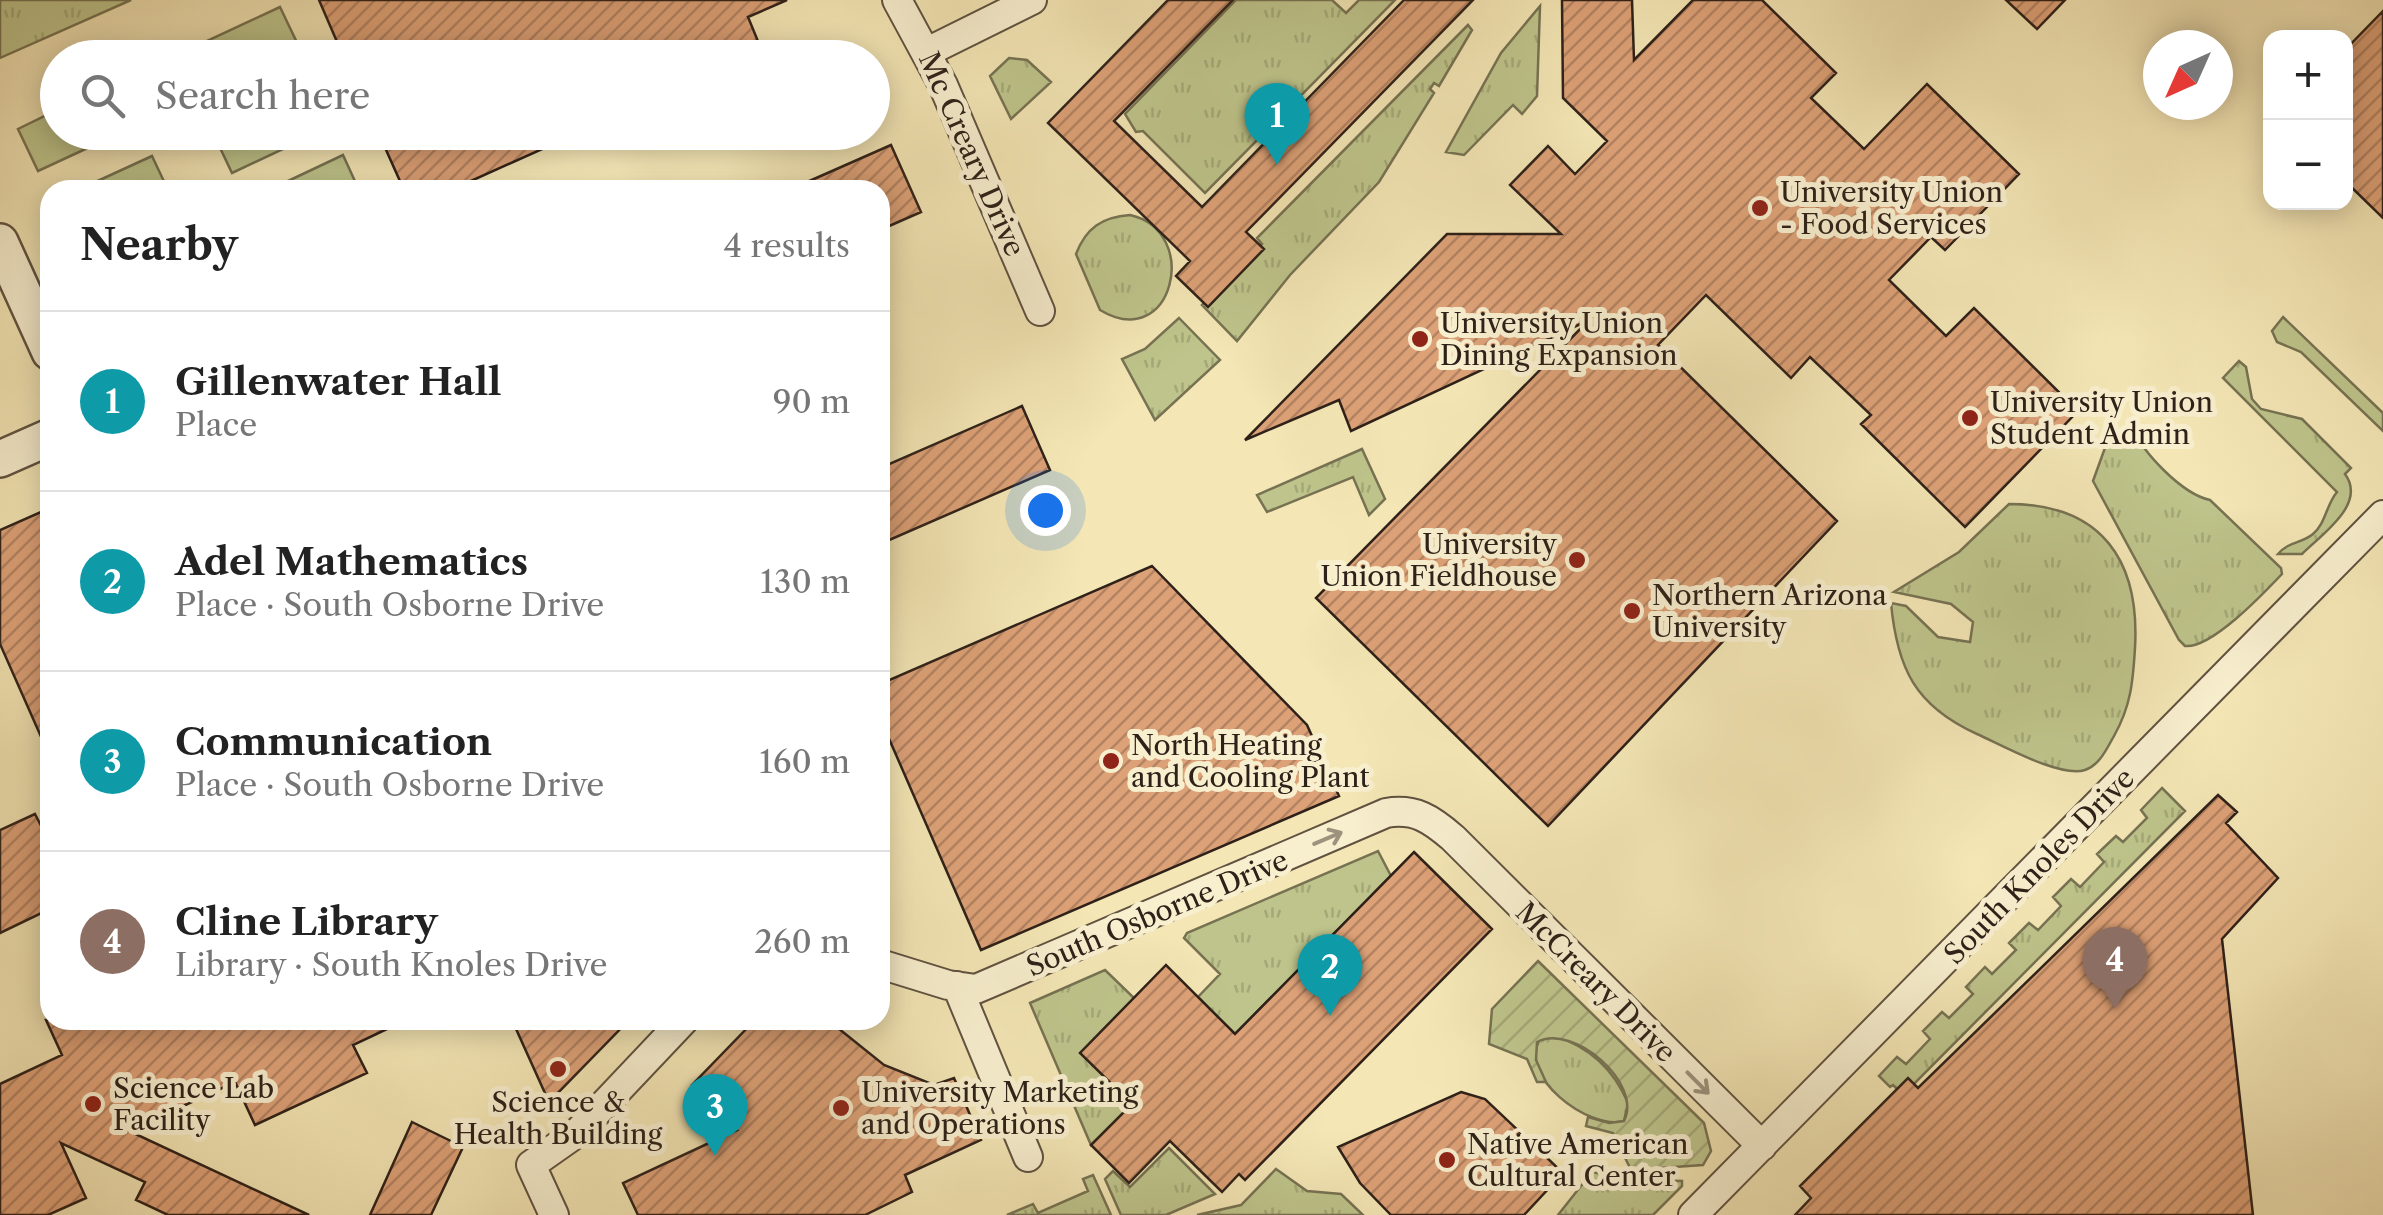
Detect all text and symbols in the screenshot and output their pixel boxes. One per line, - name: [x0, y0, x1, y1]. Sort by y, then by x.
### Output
- north arrow: [2143, 30, 2233, 120]
- map controls: [2263, 30, 2353, 210]
- button: +: [2263, 30, 2353, 120]
- search box: [40, 40, 890, 150]
- street label: Mc Creary Drive: [912, 47, 1032, 261]
- icon: search: [75, 68, 130, 123]
- text: Search here: [155, 72, 370, 119]
- pin: 1: [1244, 82, 1310, 165]
- button: −: [2263, 120, 2353, 210]
- place label: University Union - Food Services: [1780, 175, 2003, 241]
- marker: University Union - Food Services: [1749, 197, 1771, 219]
- text: Nearby: [80, 219, 238, 271]
- text: 4 results: [724, 226, 850, 265]
- place label: University Union Dining Expansion: [1440, 306, 1678, 372]
- marker: University Union Dining Expansion: [1409, 328, 1431, 350]
- text: Gillenwater Hall: [175, 358, 502, 405]
- text: 1: [105, 382, 120, 421]
- text: 90 m: [773, 382, 850, 421]
- place label: University Union Student Admin: [1990, 385, 2213, 451]
- text: Place: [175, 405, 257, 444]
- marker: University Union Student Admin: [1959, 407, 1981, 429]
- your location: [1020, 485, 1071, 536]
- place label: University Union Fieldhouse: [1320, 527, 1557, 593]
- text: Adel Mathematics: [175, 538, 528, 585]
- marker: University Union Fieldhouse: [1566, 549, 1588, 571]
- text: 2: [103, 562, 122, 601]
- text: 130 m: [760, 562, 850, 601]
- place label: Northern Arizona University: [1652, 578, 1887, 644]
- text: Place · South Osborne Drive: [175, 585, 604, 624]
- marker: Northern Arizona University: [1621, 600, 1643, 622]
- text: Communication: [175, 718, 492, 765]
- place label: North Heating and Cooling Plant: [1131, 728, 1369, 794]
- text: 3: [103, 742, 122, 781]
- text: 160 m: [759, 742, 850, 781]
- marker: North Heating and Cooling Plant: [1100, 750, 1122, 772]
- street label: South Knoles Drive: [1937, 761, 2141, 971]
- text: Place · South Osborne Drive: [175, 765, 604, 804]
- one-way arrow: [1312, 828, 1343, 846]
- street label: South Osborne Drive: [1021, 842, 1293, 984]
- street label: McCreary Drive: [1509, 895, 1683, 1069]
- text: Cline Library: [175, 898, 438, 945]
- text: 4: [103, 922, 122, 961]
- text: 260 m: [754, 922, 850, 961]
- pin: 4: [2082, 926, 2148, 1009]
- pin: 2: [1298, 934, 1362, 1016]
- text: Library · South Knoles Drive: [175, 945, 608, 984]
- marker: Science & Health Building: [547, 1058, 569, 1080]
- place label: Science Lab Facility: [113, 1071, 274, 1137]
- one-way arrow: [1685, 1071, 1709, 1095]
- pin: 3: [682, 1074, 748, 1156]
- place label: University Marketing and Operations: [861, 1075, 1139, 1141]
- place label: Science & Health Building: [454, 1085, 662, 1151]
- marker: Science Lab Facility: [82, 1093, 104, 1115]
- marker: University Marketing and Operations: [830, 1097, 852, 1119]
- place label: Native American Cultural Center: [1467, 1127, 1689, 1193]
- marker: Native American Cultural Center: [1436, 1149, 1458, 1171]

